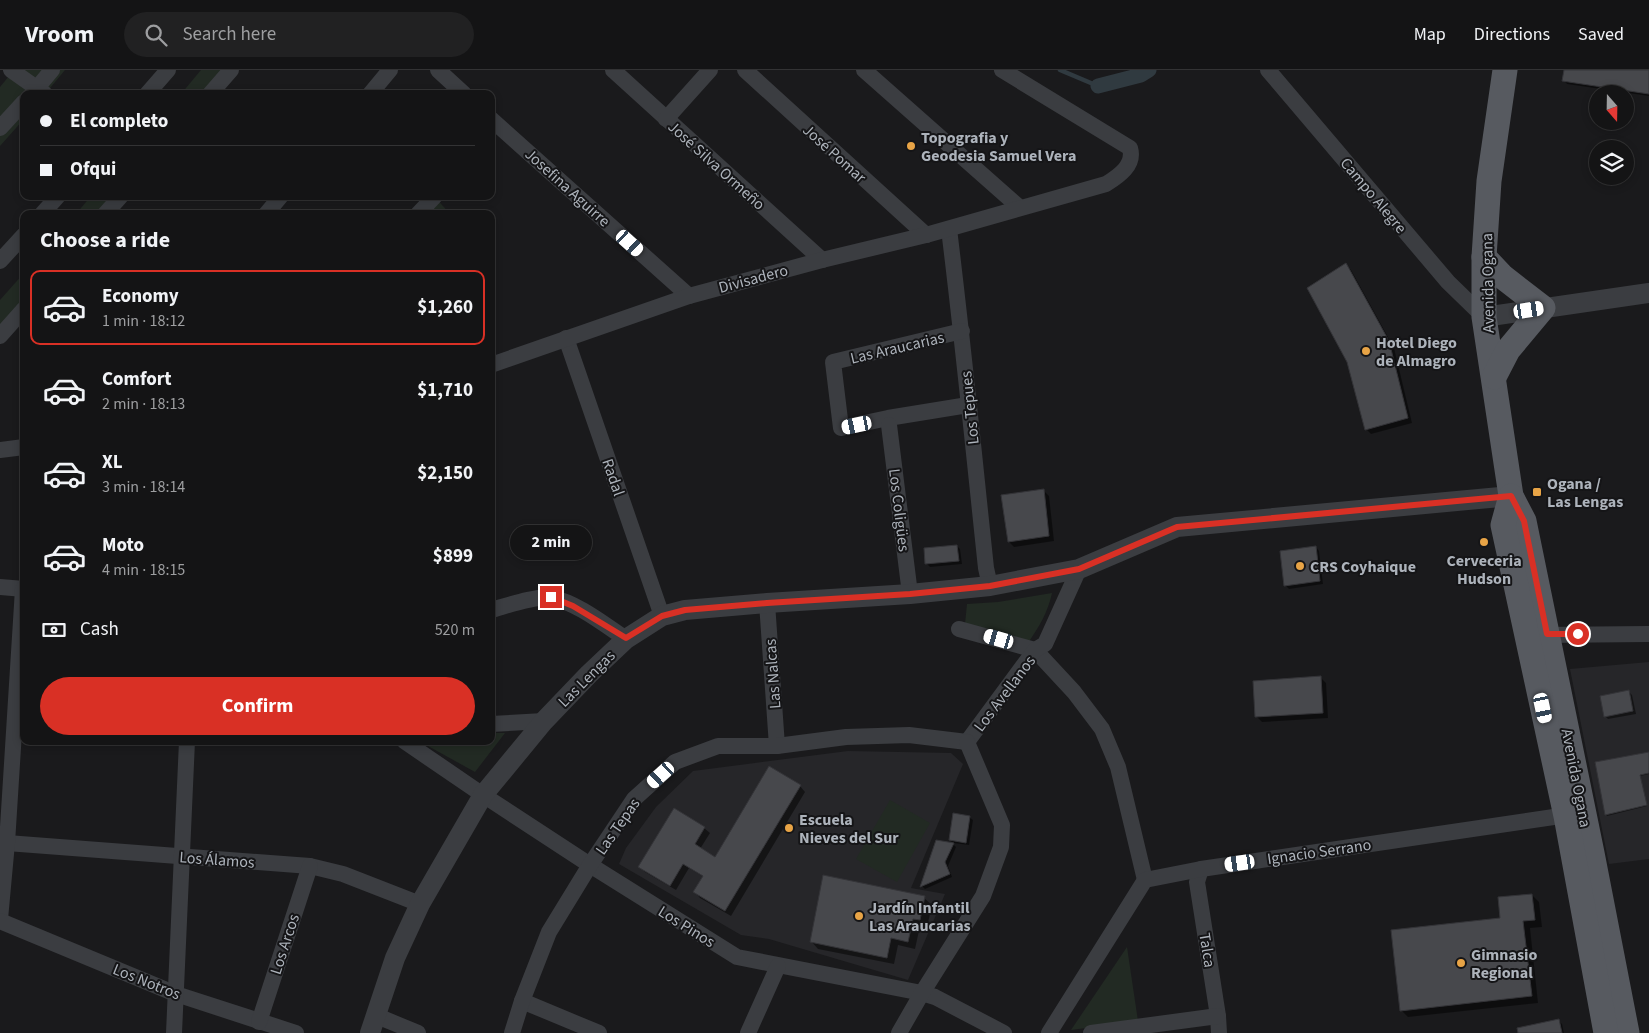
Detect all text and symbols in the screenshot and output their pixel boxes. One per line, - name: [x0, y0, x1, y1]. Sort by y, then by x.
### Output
- search box: [124, 12, 474, 57]
- text: Vroom: [25, 17, 94, 52]
- icon: search: [142, 21, 170, 49]
- text: Search here: [182, 21, 276, 48]
- text: Map: [1414, 22, 1446, 47]
- text: Directions: [1474, 22, 1550, 47]
- text: Saved: [1578, 22, 1624, 47]
- north arrow: [1589, 85, 1634, 130]
- map controls: [1589, 85, 1634, 185]
- text: El completo: [70, 108, 168, 135]
- street label: José Silva Ormeño: [663, 116, 770, 215]
- street label: José Pomar: [798, 119, 871, 188]
- place label: Topografia y Geodesia Samuel Vera: [921, 127, 1076, 167]
- marker: Topografia y Geodesia Samuel Vera: [905, 140, 917, 152]
- button: layers: [1589, 140, 1634, 185]
- street label: Josefina Aguirre: [520, 143, 615, 232]
- street label: Campo Alegre: [1335, 153, 1412, 238]
- text: Ofqui: [70, 156, 116, 183]
- text: Choose a ride: [40, 224, 170, 256]
- car: [613, 227, 646, 259]
- street label: Avenida Ogana: [1476, 233, 1500, 333]
- street label: Divisadero: [716, 259, 790, 299]
- text: Economy: [102, 283, 179, 310]
- icon: car: [42, 285, 87, 330]
- text: $1,260: [417, 294, 473, 321]
- car: [1513, 300, 1544, 320]
- text: 1 min · 18:12: [102, 310, 185, 332]
- street label: Las Araucarias: [848, 326, 947, 369]
- place label: Hotel Diego de Almagro: [1376, 332, 1457, 372]
- marker: Hotel Diego de Almagro: [1360, 345, 1372, 357]
- text: Comfort: [102, 366, 172, 393]
- icon: car: [42, 368, 87, 413]
- street label: Los Tepues: [955, 370, 985, 446]
- text: $1,710: [417, 377, 473, 404]
- text: 2 min · 18:13: [102, 393, 185, 415]
- car: [840, 415, 873, 435]
- text: XL: [102, 449, 123, 476]
- icon: car: [42, 451, 87, 496]
- street label: Radal: [596, 456, 630, 499]
- text: $2,150: [417, 460, 473, 487]
- street label: Los Coligües: [883, 467, 915, 553]
- place label: Ogana / Las Lengas: [1547, 473, 1623, 513]
- text: 3 min · 18:14: [102, 476, 185, 498]
- marker: Ogana / Las Lengas: [1531, 486, 1543, 498]
- callout: 2 min: [510, 524, 592, 560]
- text: 2 min: [532, 531, 570, 553]
- text: Moto: [102, 532, 144, 559]
- icon: car: [42, 534, 87, 579]
- marker: Cerveceria Hudson: [1478, 536, 1490, 548]
- text: $899: [433, 543, 473, 570]
- place label: Cerveceria Hudson: [1446, 550, 1522, 590]
- place label: CRS Coyhaique: [1310, 556, 1416, 578]
- text: 4 min · 18:15: [102, 559, 185, 581]
- marker: CRS Coyhaique: [1294, 560, 1306, 572]
- route end: [540, 586, 562, 608]
- icon: cash: [40, 616, 68, 644]
- text: Cash: [80, 616, 119, 643]
- text: 520 m: [435, 619, 475, 641]
- route start: [1567, 623, 1589, 645]
- car: [982, 628, 1015, 650]
- street label: Las Nalcas: [760, 638, 786, 710]
- street label: Las Lengas: [553, 645, 620, 712]
- street label: Los Avellanos: [969, 651, 1041, 736]
- button: Confirm: [40, 677, 475, 735]
- car: [1532, 692, 1553, 724]
- street label: Avenida Ogana: [1556, 727, 1596, 829]
- car: [644, 759, 677, 791]
- street label: Las Tepas: [590, 794, 646, 859]
- place label: Escuela Nieves del Sur: [799, 809, 899, 849]
- marker: Escuela Nieves del Sur: [783, 822, 795, 834]
- street label: Ignacio Serrano: [1266, 834, 1373, 870]
- street label: Los Álamos: [178, 846, 256, 874]
- car: [1224, 853, 1255, 873]
- place label: Jardín Infantil Las Araucarias: [869, 897, 971, 937]
- street label: Los Pinos: [654, 901, 719, 953]
- marker: Jardín Infantil Las Araucarias: [853, 910, 865, 922]
- street label: Los Arcos: [265, 911, 305, 977]
- street label: Talca: [1193, 931, 1221, 969]
- place label: Gimnasio Regional: [1471, 944, 1537, 984]
- marker: Gimnasio Regional: [1455, 957, 1467, 969]
- street label: Los Notros: [110, 958, 184, 1006]

